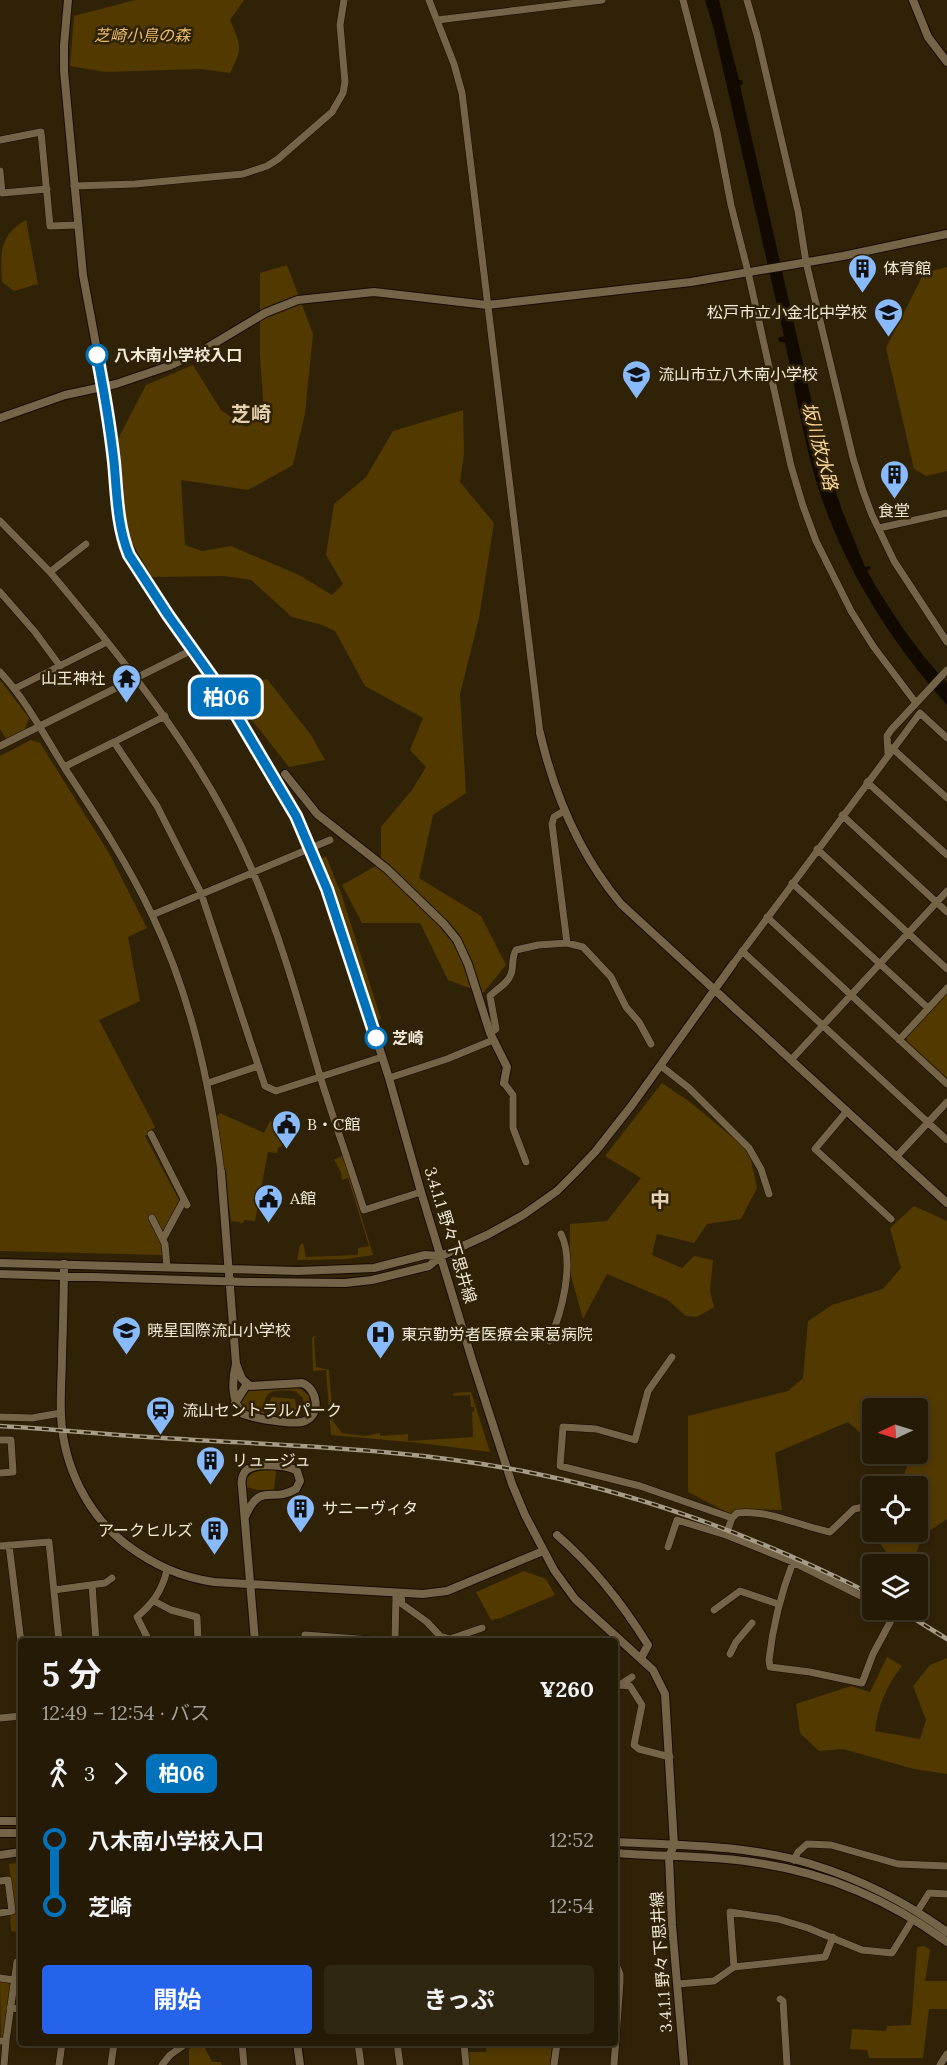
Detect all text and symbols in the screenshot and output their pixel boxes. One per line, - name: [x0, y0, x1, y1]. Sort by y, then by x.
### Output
- park label: 芝崎小鳥の森: [94, 25, 192, 45]
- building icon: 体育館: [846, 252, 878, 294]
- place label: 体育館: [883, 258, 931, 278]
- school or university icon: 松戸市立小金北中学校: [872, 296, 904, 338]
- place label: 松戸市立小金北中学校: [707, 302, 867, 322]
- marker: 八木南小学校入口: [86, 344, 108, 366]
- place label: 八木南小学校入口: [114, 345, 242, 365]
- school or university icon: 流山市立八木南小学校: [621, 358, 653, 400]
- place label: 流山市立八木南小学校: [658, 364, 818, 384]
- water label: 坂川放水路: [797, 400, 843, 494]
- district label: 芝崎: [231, 401, 271, 426]
- building icon: 食堂: [878, 458, 910, 500]
- place label: 食堂: [878, 500, 910, 520]
- temple icon: 山王神社: [110, 662, 142, 704]
- place label: 山王神社: [41, 668, 105, 688]
- line badge: 柏06: [192, 678, 260, 716]
- text: 柏06: [203, 684, 249, 711]
- marker: 芝崎: [365, 1027, 387, 1049]
- place label: 芝崎: [392, 1028, 424, 1048]
- public building icon: B・C館: [270, 1108, 302, 1150]
- place label: B・C館: [307, 1114, 360, 1134]
- street label: 3.4.1.1 野々下思井線: [421, 1165, 481, 1305]
- public building icon: A館: [253, 1182, 285, 1224]
- district label: 中: [650, 1187, 670, 1212]
- place label: A館: [289, 1188, 316, 1208]
- school or university icon: 暁星国際流山小学校: [110, 1314, 142, 1356]
- hospital icon: 東京勤労者医療会東葛病院: [364, 1318, 396, 1360]
- place label: 暁星国際流山小学校: [147, 1320, 291, 1340]
- place label: 東京勤労者医療会東葛病院: [401, 1324, 593, 1344]
- station icon: 流山セントラルパーク: [145, 1394, 177, 1436]
- north arrow: [862, 1398, 928, 1464]
- map controls: [862, 1398, 928, 1620]
- place label: 流山セントラルパーク: [182, 1400, 342, 1420]
- building icon: リュージュ: [195, 1444, 227, 1486]
- place label: リュージュ: [232, 1450, 311, 1470]
- button: locate: [862, 1476, 928, 1542]
- building icon: サニーヴィタ: [285, 1492, 317, 1534]
- place label: サニーヴィタ: [322, 1498, 418, 1518]
- building icon: アークヒルズ: [198, 1514, 230, 1556]
- place label: アークヒルズ: [98, 1520, 193, 1540]
- button: layers: [862, 1554, 928, 1620]
- text: 5 分: [42, 1653, 102, 1695]
- text: ¥260: [540, 1675, 594, 1703]
- text: 12:49 – 12:54 · バス: [42, 1700, 210, 1725]
- icon: walk: [42, 1757, 75, 1790]
- icon: forward: [104, 1757, 137, 1790]
- text: 柏06: [158, 1760, 205, 1787]
- text: 3: [84, 1761, 95, 1786]
- text: 八木南小学校入口: [88, 1827, 264, 1855]
- text: 12:52: [549, 1827, 594, 1852]
- street label: 3.4.1.1 野々下思井線: [646, 1891, 676, 2033]
- text: 芝崎: [88, 1893, 132, 1921]
- text: 12:54: [549, 1893, 594, 1918]
- button: 開始: [42, 1965, 312, 2034]
- button: きっぷ: [324, 1965, 594, 2034]

